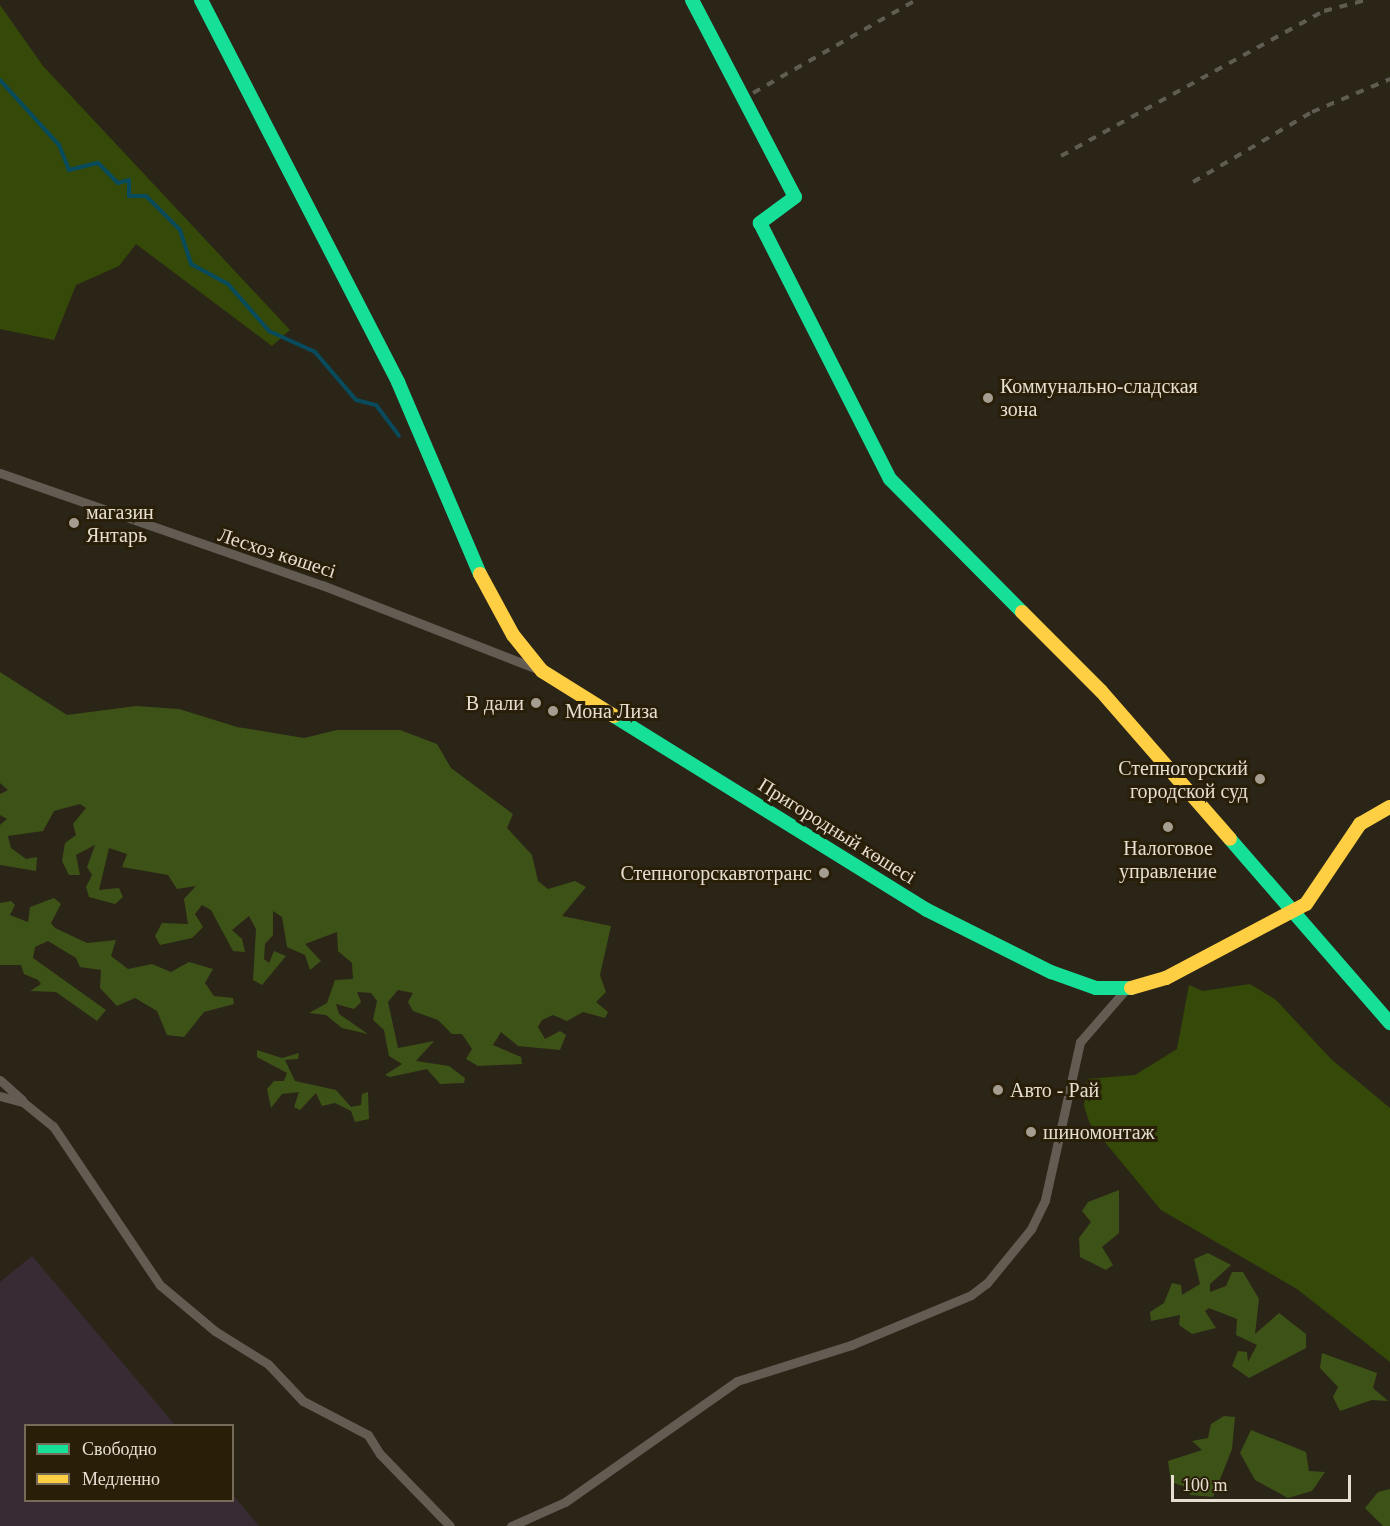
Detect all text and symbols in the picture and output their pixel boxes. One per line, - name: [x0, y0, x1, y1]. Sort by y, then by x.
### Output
- place label: Коммунально-сладская зона: [1000, 374, 1198, 421]
- marker: Коммунально-сладская зона: [981, 391, 995, 405]
- place label: магазин Янтарь: [86, 500, 154, 547]
- marker: магазин Янтарь: [67, 516, 81, 530]
- street label: Лесхоз көшесі: [215, 523, 339, 583]
- place label: В дали: [466, 691, 524, 715]
- marker: В дали: [529, 696, 543, 710]
- place label: Мона Лиза: [565, 699, 658, 723]
- marker: Мона Лиза: [546, 704, 560, 718]
- place label: Степногорский городской суд: [1118, 756, 1248, 803]
- marker: Степногорский городской суд: [1253, 772, 1267, 786]
- street label: Пригородный көшесі: [754, 773, 920, 889]
- marker: Налоговое управление: [1161, 820, 1175, 834]
- place label: Налоговое управление: [1119, 837, 1217, 884]
- place label: Степногорскавтотранс: [620, 861, 812, 885]
- marker: Степногорскавтотранс: [817, 866, 831, 880]
- place label: Авто - Рай: [1010, 1078, 1099, 1102]
- marker: Авто - Рай: [991, 1083, 1005, 1097]
- place label: шиномонтаж: [1043, 1120, 1154, 1144]
- marker: шиномонтаж: [1024, 1125, 1038, 1139]
- legend: [24, 1424, 234, 1502]
- text: Свободно: [82, 1439, 157, 1459]
- scale bar: [1174, 1463, 1354, 1501]
- text: Медленно: [82, 1469, 160, 1489]
- text: 100 m: [1182, 1475, 1228, 1495]

